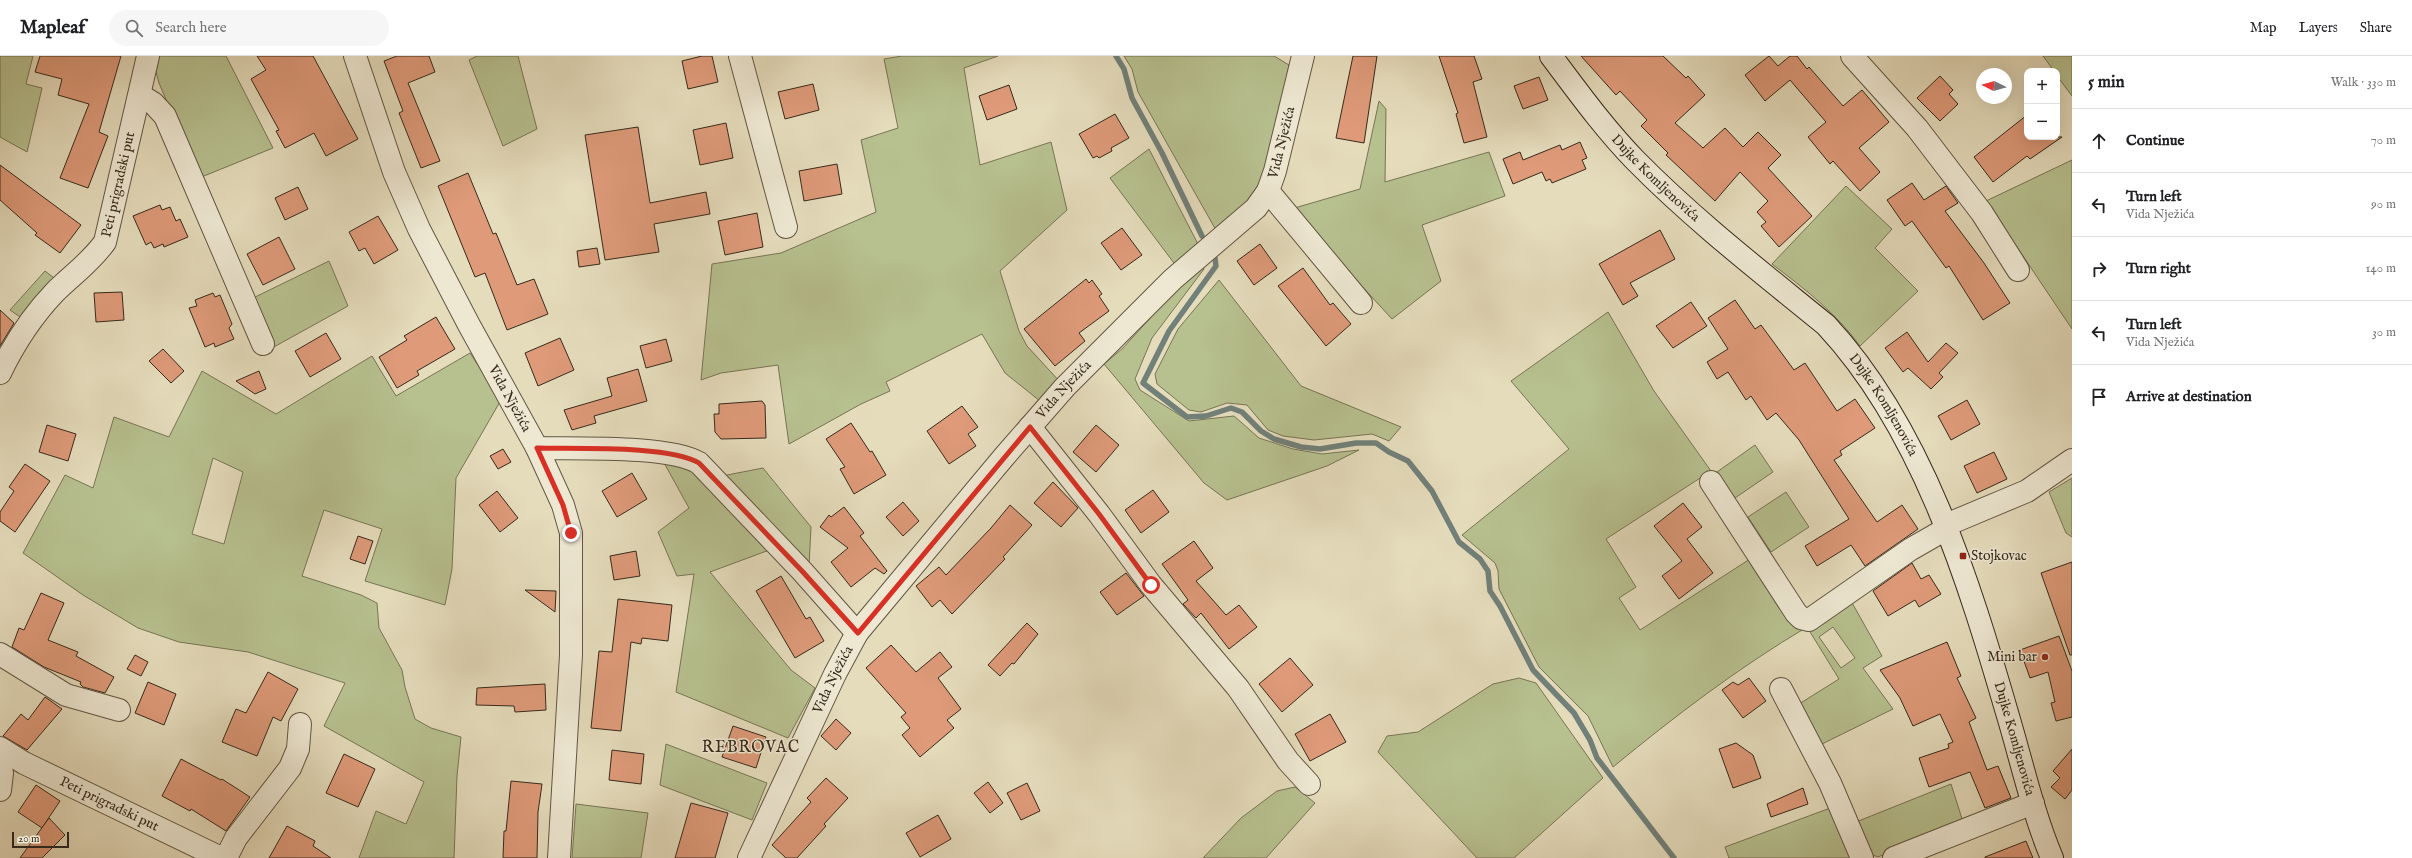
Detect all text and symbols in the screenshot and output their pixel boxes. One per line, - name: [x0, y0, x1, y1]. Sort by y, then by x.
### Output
- search box: [109, 10, 389, 46]
- text: Mapleaf: [20, 16, 85, 40]
- icon: search: [123, 17, 145, 39]
- text: Search here: [155, 18, 227, 37]
- text: Map: [2250, 19, 2277, 37]
- text: Layers: [2299, 19, 2338, 37]
- text: Share: [2360, 19, 2392, 37]
- north arrow: [1976, 68, 2012, 104]
- map controls: [2024, 68, 2060, 140]
- button: +: [2024, 68, 2060, 104]
- text: 5 min: [2088, 72, 2125, 93]
- text: Walk · 330 m: [2331, 74, 2396, 91]
- street label: Vida Nježića: [1264, 104, 1300, 182]
- button: −: [2024, 104, 2060, 140]
- street label: Peti prigradski put: [97, 130, 139, 239]
- icon: ahead: [2088, 130, 2110, 152]
- street label: Dujke Komljenovića: [1607, 131, 1704, 226]
- text: Continue: [2126, 131, 2184, 150]
- text: 70 m: [2371, 132, 2396, 149]
- text: Turn left: [2126, 187, 2182, 206]
- icon: left: [2088, 194, 2110, 216]
- text: 90 m: [2371, 196, 2396, 213]
- text: Vida Nježića: [2126, 206, 2194, 223]
- icon: right: [2088, 258, 2110, 280]
- text: Turn right: [2126, 259, 2191, 278]
- text: 140 m: [2366, 260, 2396, 277]
- text: Turn left: [2126, 315, 2182, 334]
- icon: left: [2088, 322, 2110, 344]
- text: 30 m: [2372, 324, 2396, 341]
- text: Vida Nježića: [2126, 334, 2194, 351]
- street label: Dujke Komljenovića: [1845, 350, 1922, 460]
- street label: Vida Nježića: [1032, 356, 1096, 423]
- street label: Vida Nježića: [484, 361, 536, 436]
- icon: arrive: [2088, 386, 2110, 408]
- text: Arrive at destination: [2126, 387, 2252, 406]
- route end: [562, 524, 580, 542]
- place label: Stojkovac: [1971, 547, 2027, 565]
- marker: Stojkovac: [1958, 551, 1968, 561]
- route start: [1142, 576, 1160, 594]
- street label: Vida Nježića: [808, 642, 858, 718]
- place label: Mini bar: [1987, 648, 2037, 666]
- marker: Mini bar: [2040, 652, 2050, 662]
- street label: Dujke Komljenovića: [1989, 680, 2039, 799]
- district label: REBROVAC: [702, 738, 800, 758]
- street label: Peti prigradski put: [57, 773, 162, 836]
- scale bar: [12, 830, 69, 849]
- text: 20 m: [18, 832, 39, 846]

